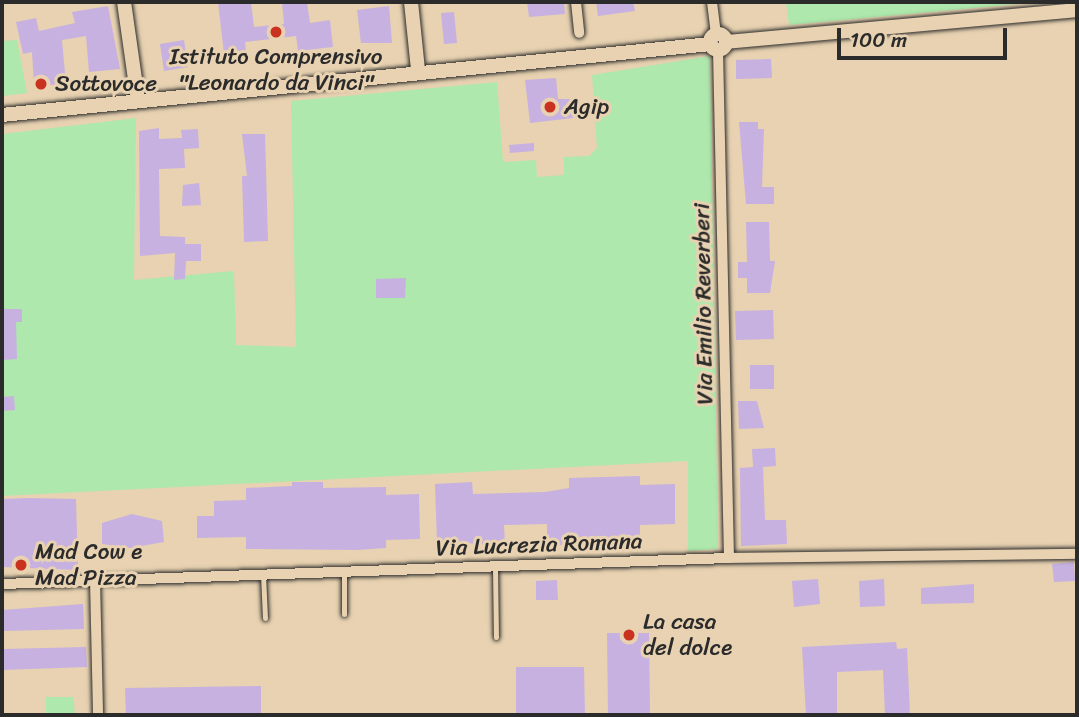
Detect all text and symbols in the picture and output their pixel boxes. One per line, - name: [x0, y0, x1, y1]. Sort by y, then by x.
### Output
- scale bar: [841, 14, 1011, 58]
- text: 100 m: [850, 21, 907, 59]
- marker: Istituto Comprensivo "Leonardo da Vinci": [268, 24, 284, 40]
- place label: Istituto Comprensivo "Leonardo da Vinci": [169, 43, 383, 97]
- place label: Sottovoce: [55, 70, 157, 98]
- marker: Sottovoce: [33, 76, 49, 92]
- place label: Agip: [564, 93, 609, 121]
- marker: Agip: [542, 99, 558, 115]
- street label: Via Emilio Reverberi: [688, 203, 720, 405]
- street label: Via Lucrezia Romana: [435, 528, 643, 562]
- place label: Mad Cow e Mad Pizza: [35, 538, 143, 592]
- marker: Mad Cow e Mad Pizza: [13, 557, 29, 573]
- place label: La casa del dolce: [643, 608, 733, 662]
- marker: La casa del dolce: [621, 627, 637, 643]

